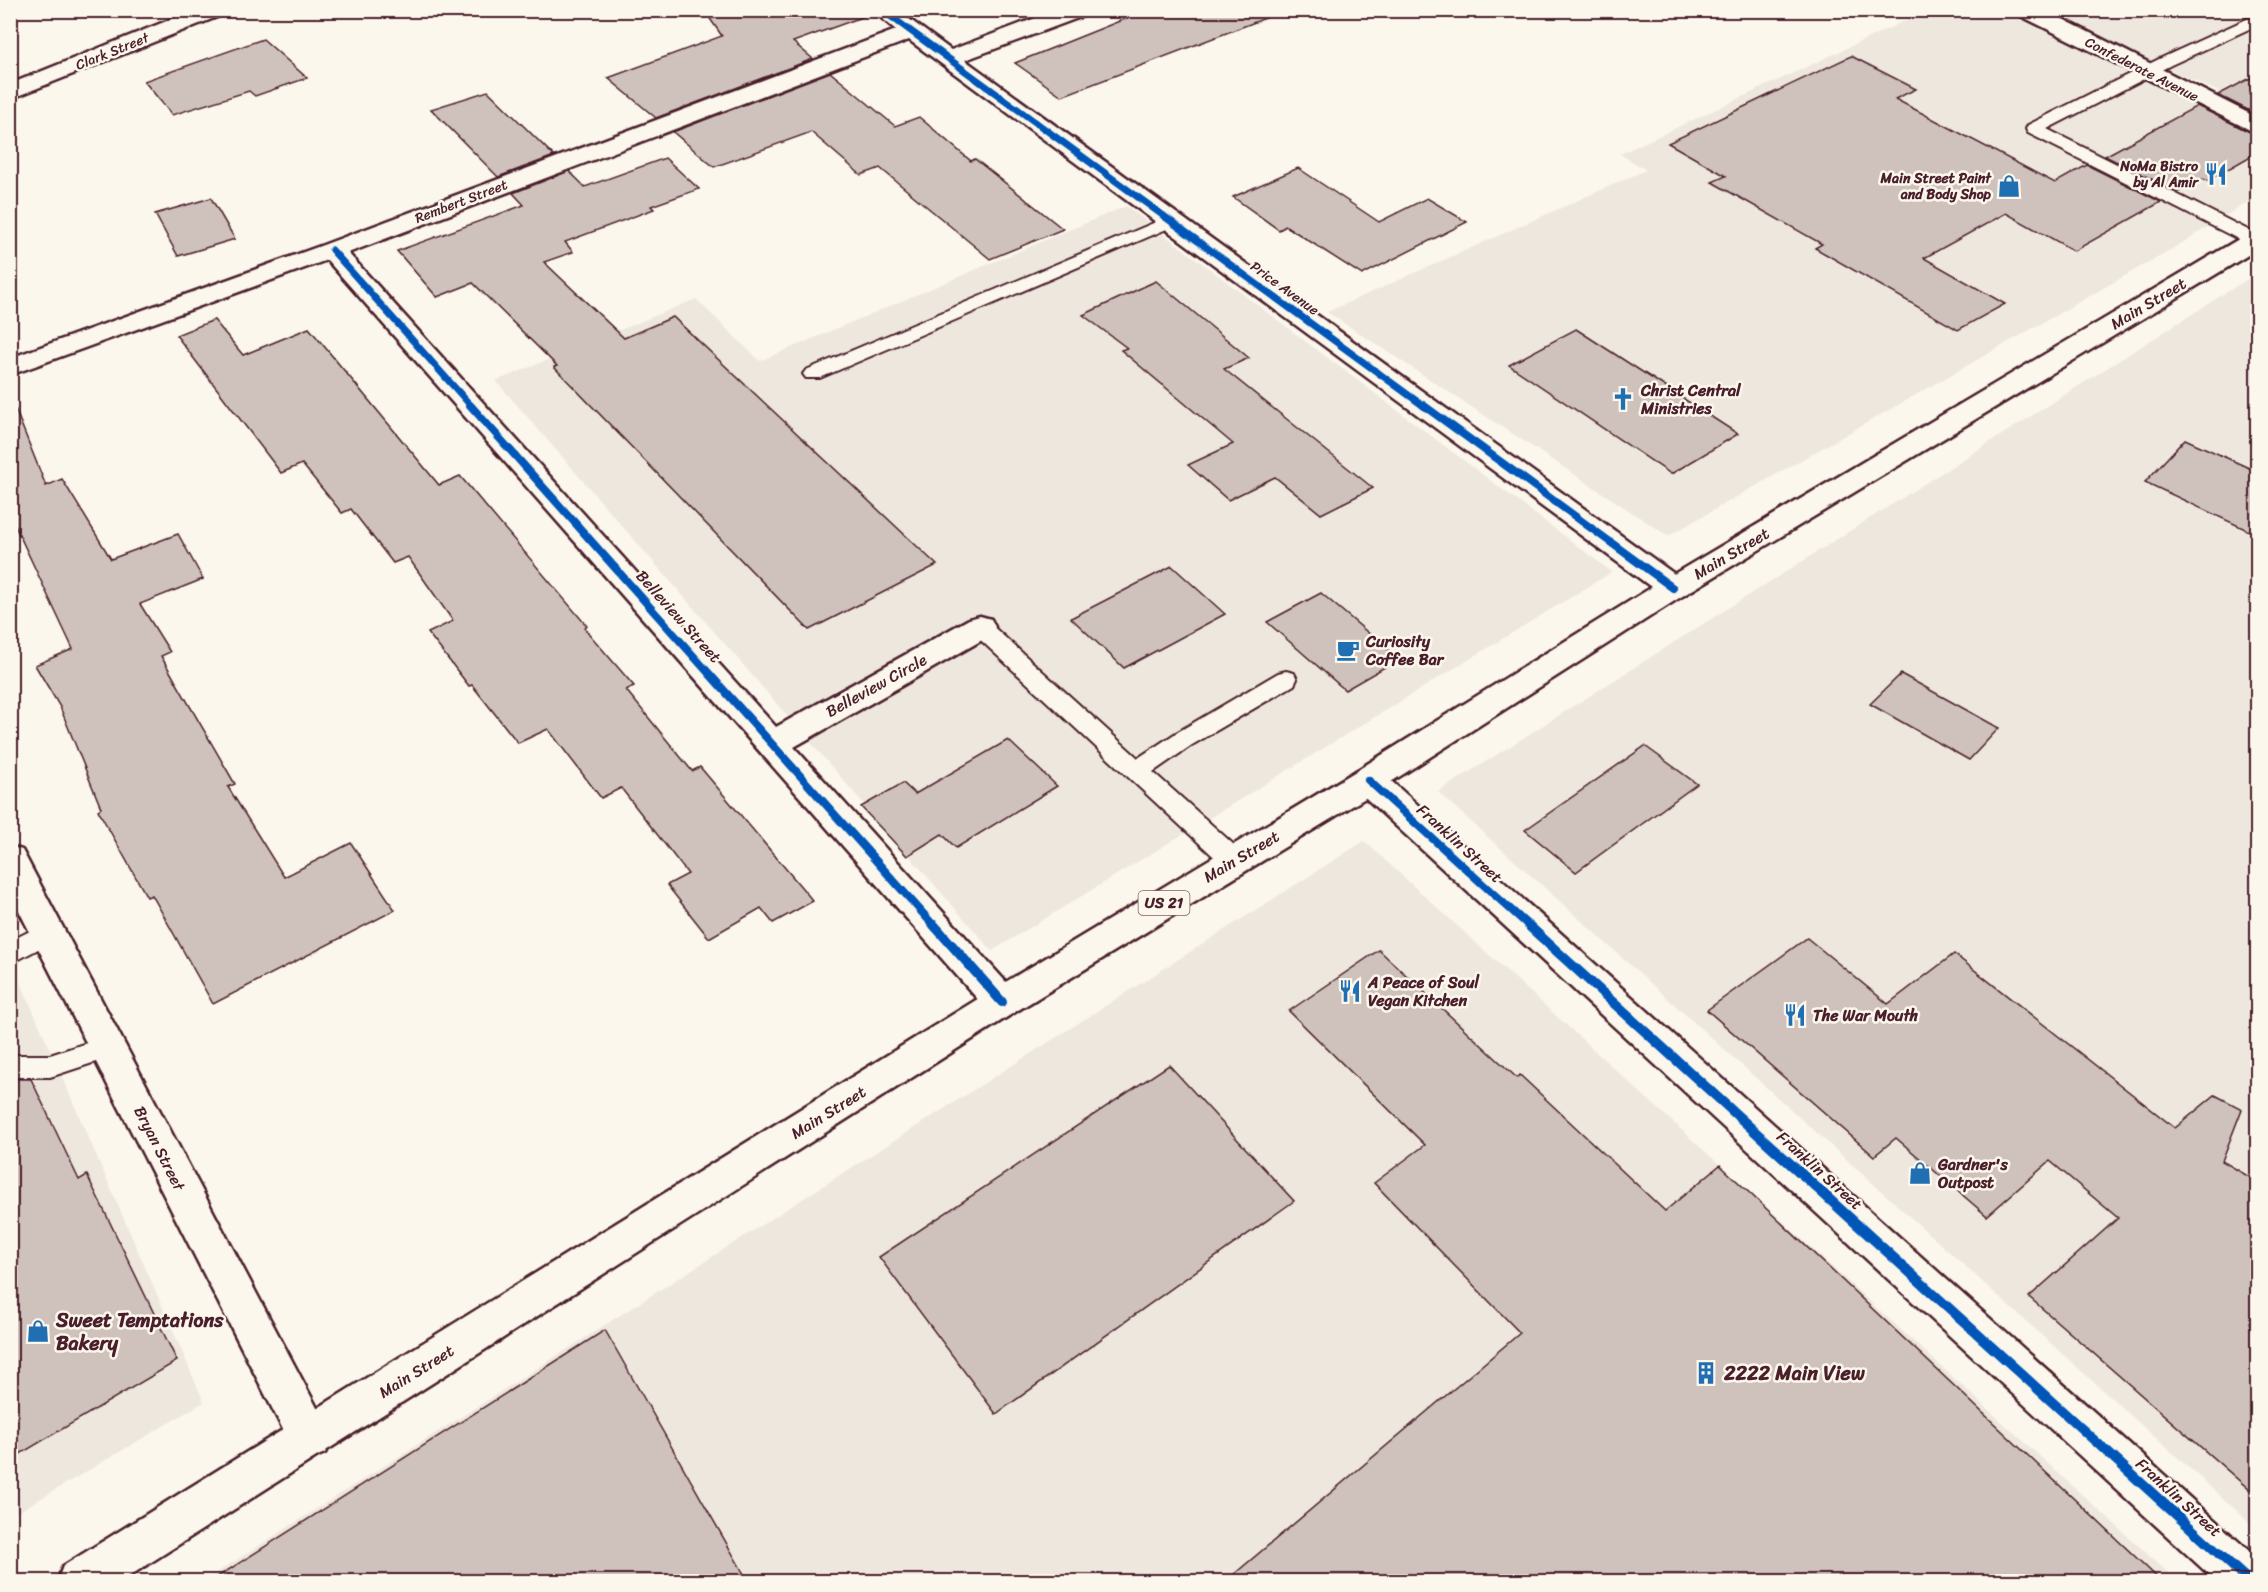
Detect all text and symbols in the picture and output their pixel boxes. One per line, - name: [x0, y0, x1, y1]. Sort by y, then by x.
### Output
- street label: Clark Street: [72, 25, 154, 78]
- street label: Confederate Avenue: [2080, 30, 2203, 109]
- place label: NoMa Bistro by Al Amir: [2119, 154, 2199, 195]
- restaurant icon: NoMa Bistro by Al Amir: [2203, 161, 2229, 187]
- place label: Main Street Paint and Body Shop: [1880, 166, 1992, 207]
- street label: Rembert Street: [411, 172, 511, 231]
- shop icon: Main Street Paint and Body Shop: [1996, 173, 2022, 199]
- street label: Price Avenue: [1245, 255, 1325, 322]
- street label: Main Street: [2104, 269, 2192, 338]
- place label: Christ Central Ministries: [1640, 376, 1742, 423]
- church icon: Christ Central Ministries: [1610, 386, 1636, 412]
- street label: Main Street: [1687, 519, 1775, 588]
- street label: Belleview Street: [629, 563, 729, 670]
- place label: Curiosity Coffee Bar: [1365, 627, 1445, 674]
- cafe icon: Curiosity Coffee Bar: [1335, 637, 1361, 663]
- street label: Belleview Circle: [820, 645, 933, 725]
- street label: Franklin Street: [1410, 796, 1510, 890]
- street label: Main Street: [1197, 822, 1285, 891]
- road number: US 21: [1138, 891, 1190, 915]
- place label: A Peace of Soul Vegan Kitchen: [1367, 968, 1480, 1015]
- restaurant icon: A Peace of Soul Vegan Kitchen: [1337, 978, 1363, 1004]
- place label: The War Mouth: [1813, 1001, 1919, 1030]
- restaurant icon: The War Mouth: [1782, 1002, 1808, 1028]
- street label: Main Street: [785, 1078, 872, 1147]
- street label: Bryan Street: [126, 1101, 194, 1196]
- street label: Franklin Street: [1770, 1123, 1870, 1217]
- place label: Gardner's Outpost: [1937, 1150, 2008, 1197]
- shop icon: Gardner's Outpost: [1907, 1160, 1933, 1186]
- place label: Sweet Temptations Bakery: [55, 1303, 224, 1361]
- shop icon: Sweet Temptations Bakery: [25, 1318, 51, 1344]
- street label: Main Street: [373, 1337, 460, 1406]
- place label: 2222 Main View: [1723, 1356, 1865, 1391]
- building icon: 2222 Main View: [1693, 1360, 1719, 1386]
- street label: Franklin Street: [2129, 1450, 2229, 1544]

